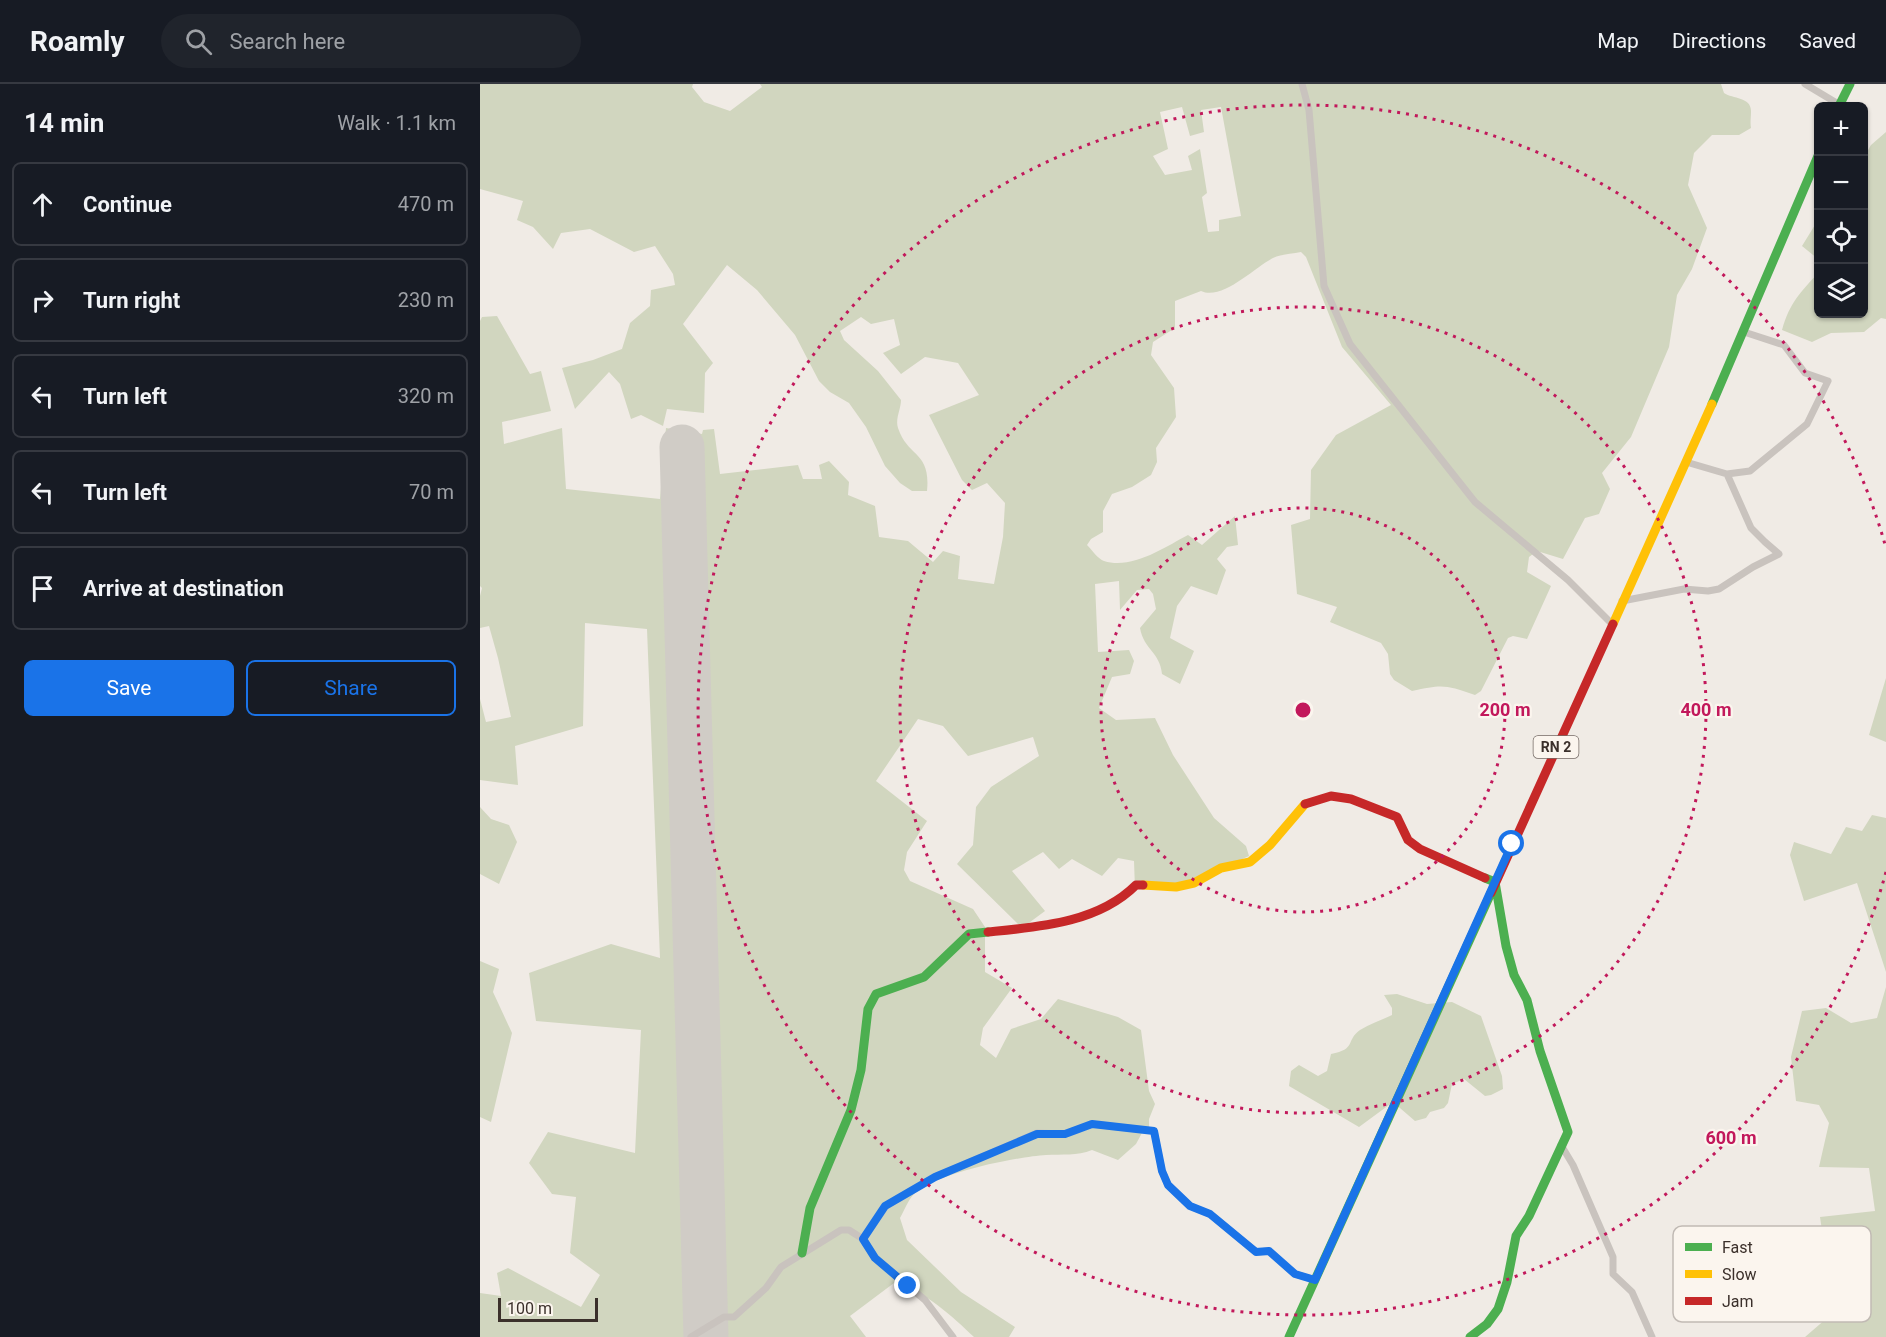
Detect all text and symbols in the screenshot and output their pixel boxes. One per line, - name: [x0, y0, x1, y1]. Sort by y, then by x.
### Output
- search box: [161, 14, 581, 68]
- text: Roamly: [30, 25, 125, 58]
- icon: search: [182, 25, 215, 58]
- text: Search here: [230, 29, 345, 54]
- text: Map: [1597, 29, 1639, 53]
- text: Directions: [1672, 29, 1766, 53]
- text: Saved: [1799, 29, 1856, 53]
- map controls: [1814, 102, 1868, 318]
- button: +: [1814, 102, 1868, 156]
- text: 14 min: [24, 108, 104, 138]
- text: Walk · 1.1 km: [337, 111, 456, 135]
- button: −: [1814, 156, 1868, 210]
- icon: ahead: [26, 188, 59, 221]
- text: Continue: [83, 192, 172, 217]
- text: 470 m: [398, 192, 454, 216]
- button: locate: [1814, 210, 1868, 264]
- button: layers: [1814, 264, 1868, 318]
- icon: right: [26, 284, 59, 317]
- text: Turn right: [83, 288, 180, 313]
- text: 230 m: [398, 288, 454, 312]
- icon: left: [26, 380, 59, 413]
- text: Turn left: [83, 384, 167, 409]
- text: 320 m: [398, 384, 454, 408]
- icon: left: [26, 476, 59, 509]
- text: Turn left: [83, 480, 167, 505]
- text: 70 m: [409, 480, 454, 504]
- icon: arrive: [26, 572, 59, 605]
- text: Arrive at destination: [83, 576, 284, 601]
- button: Save: [24, 660, 234, 716]
- button: Share: [246, 660, 456, 716]
- text: 200 m: [1479, 699, 1531, 720]
- text: 400 m: [1680, 699, 1732, 720]
- centre of rings: [1293, 700, 1313, 720]
- road number: RN 2: [1534, 736, 1578, 758]
- route start: [1498, 830, 1524, 856]
- text: 600 m: [1705, 1127, 1757, 1148]
- legend: [1673, 1226, 1871, 1322]
- text: Fast: [1722, 1238, 1753, 1257]
- text: Slow: [1722, 1265, 1757, 1284]
- route end: [894, 1272, 920, 1298]
- text: Jam: [1722, 1292, 1754, 1311]
- scale bar: [498, 1295, 598, 1322]
- text: 100 m: [507, 1299, 552, 1318]

